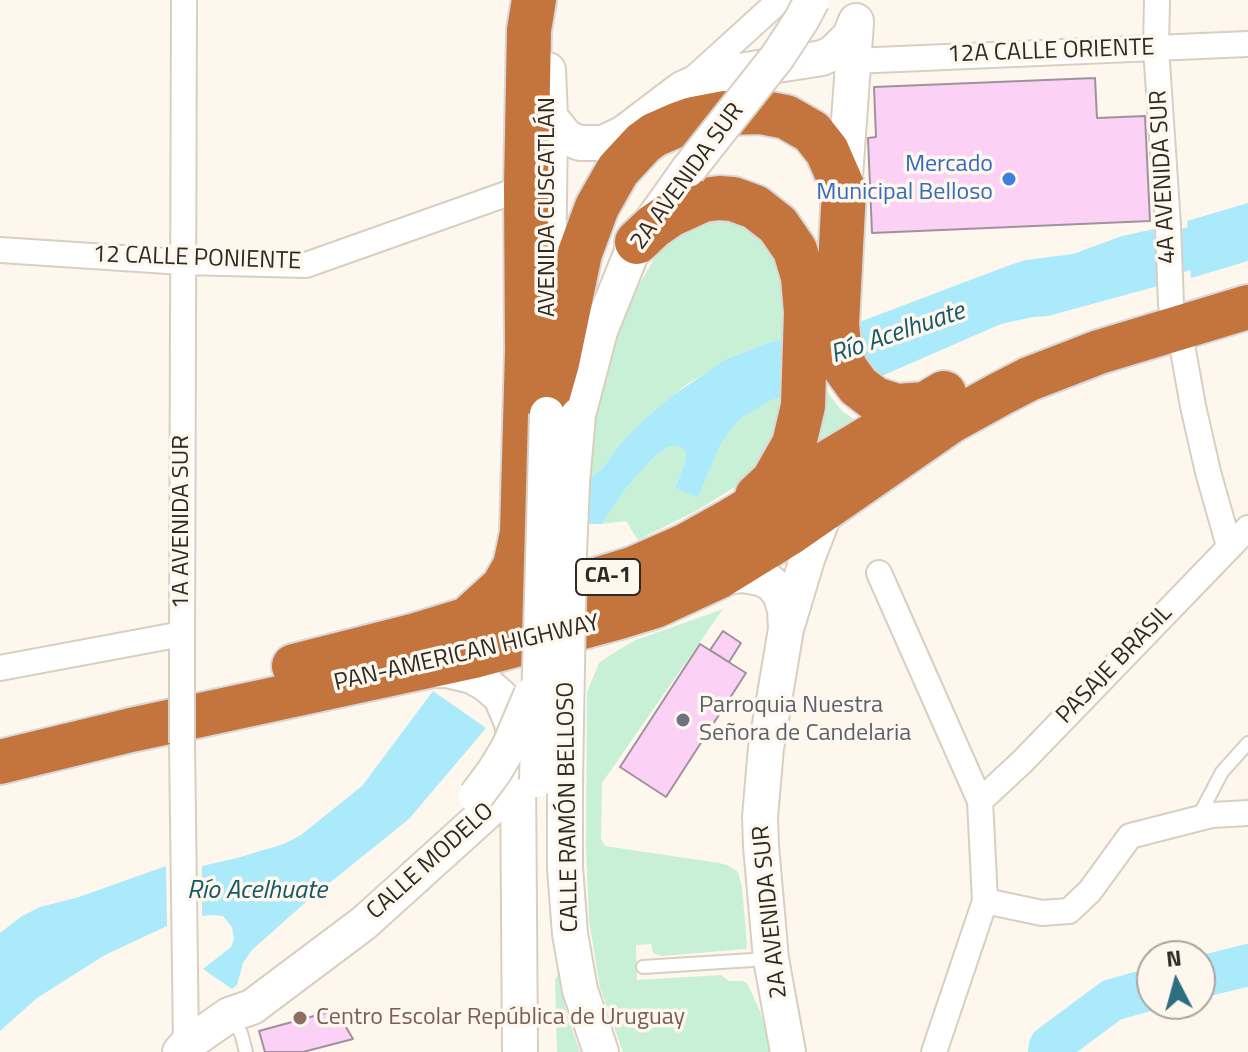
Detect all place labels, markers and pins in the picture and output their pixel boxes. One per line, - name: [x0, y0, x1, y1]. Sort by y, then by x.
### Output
- place label: Mercado Municipal Belloso: [816, 151, 993, 207]
- marker: Mercado Municipal Belloso: [1000, 170, 1018, 188]
- place label: Parroquia Nuestra Señora de Candelaria: [699, 692, 911, 748]
- marker: Parroquia Nuestra Señora de Candelaria: [674, 711, 692, 729]
- place label: Centro Escolar República de Uruguay: [316, 1004, 685, 1032]
- marker: Centro Escolar República de Uruguay: [291, 1009, 309, 1027]

